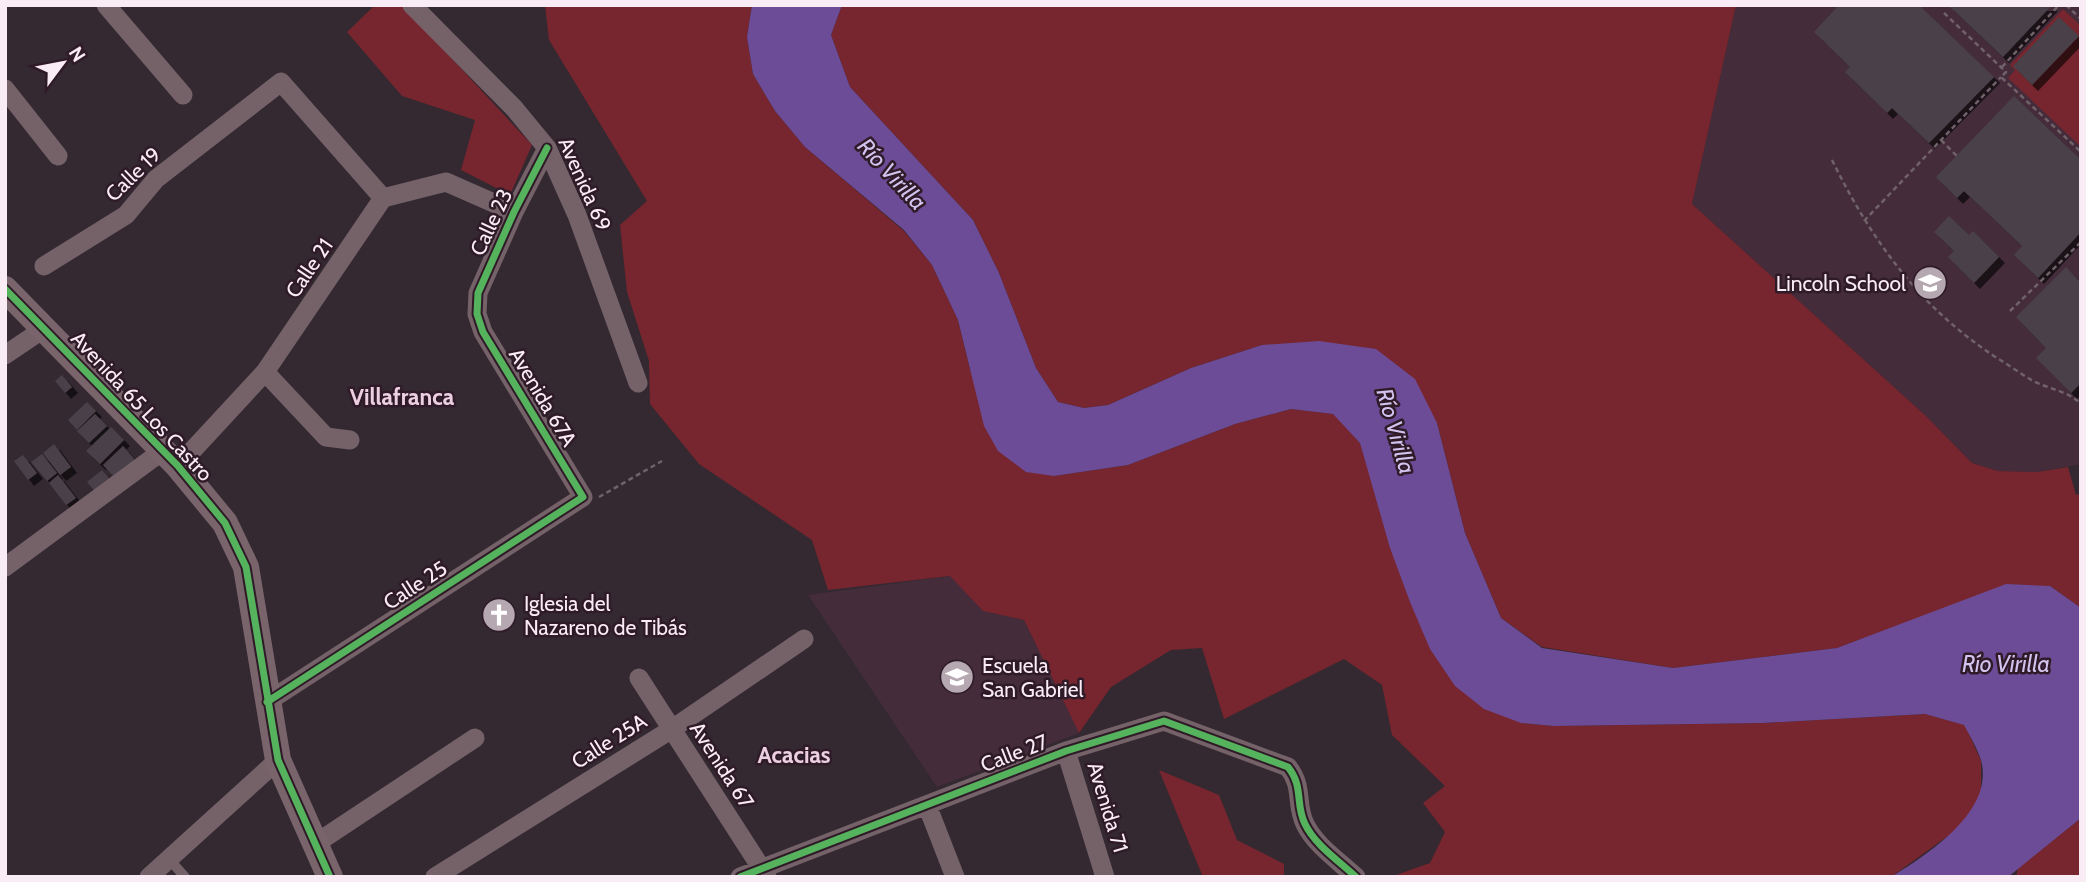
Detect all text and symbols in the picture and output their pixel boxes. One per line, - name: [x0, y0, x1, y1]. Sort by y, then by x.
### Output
- north arrow: [28, 28, 98, 98]
- text: N: [64, 42, 90, 66]
- water label: Río Virilla: [852, 132, 932, 216]
- street label: Avenida 69: [553, 133, 617, 235]
- street label: Calle 19: [100, 142, 166, 206]
- street label: Calle 23: [465, 185, 517, 259]
- street label: Calle 21: [280, 234, 338, 302]
- school or university icon: Lincoln School: [1911, 264, 1949, 302]
- place label: Lincoln School: [1776, 271, 1906, 296]
- street label: Avenida 65 Los Castro: [66, 326, 218, 486]
- street label: Avenida 67A: [504, 343, 582, 451]
- district label: Villafranca: [350, 383, 455, 411]
- water label: Río Virilla: [1370, 385, 1422, 477]
- street label: Calle 25: [379, 555, 451, 615]
- place label: Iglesia del Nazareno de Tibás: [524, 591, 687, 640]
- church icon: Iglesia del Nazareno de Tibás: [480, 596, 518, 634]
- water label: Río Virilla: [1962, 650, 2050, 678]
- place label: Escuela San Gabriel: [982, 653, 1083, 702]
- school or university icon: Escuela San Gabriel: [938, 658, 976, 696]
- street label: Calle 25A: [567, 708, 651, 774]
- street label: Avenida 67: [685, 717, 759, 813]
- street label: Calle 27: [977, 729, 1051, 777]
- district label: Acacias: [757, 741, 831, 769]
- street label: Avenida 71: [1082, 759, 1134, 855]

